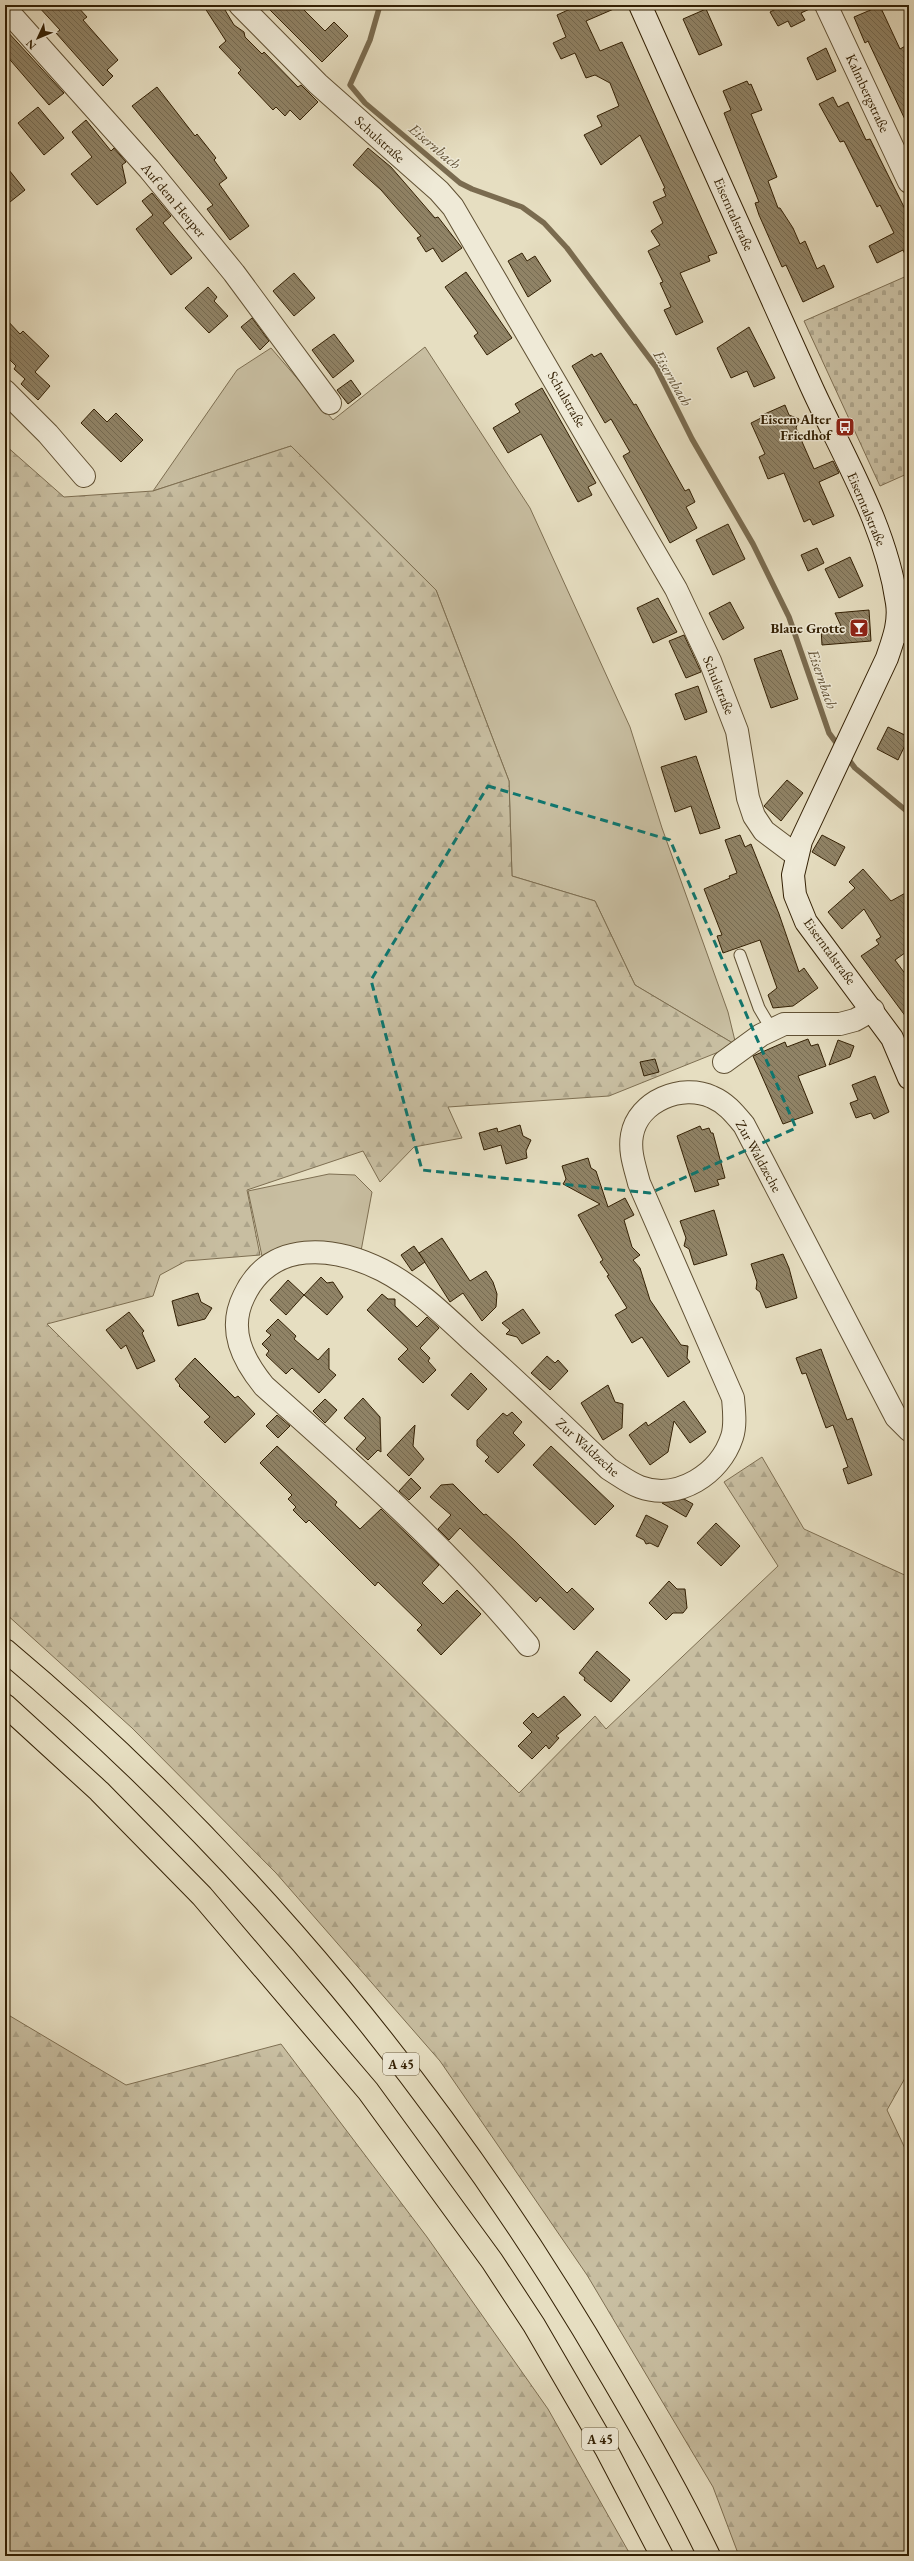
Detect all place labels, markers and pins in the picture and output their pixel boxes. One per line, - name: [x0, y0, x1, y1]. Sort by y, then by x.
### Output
- place label: Eisern Alter Friedhof: [760, 410, 833, 444]
- bus stop icon: Eisern Alter Friedhof: [834, 416, 856, 438]
- bar icon: Blaue Grotte: [848, 617, 870, 639]
- place label: Blaue Grotte: [770, 619, 845, 637]

